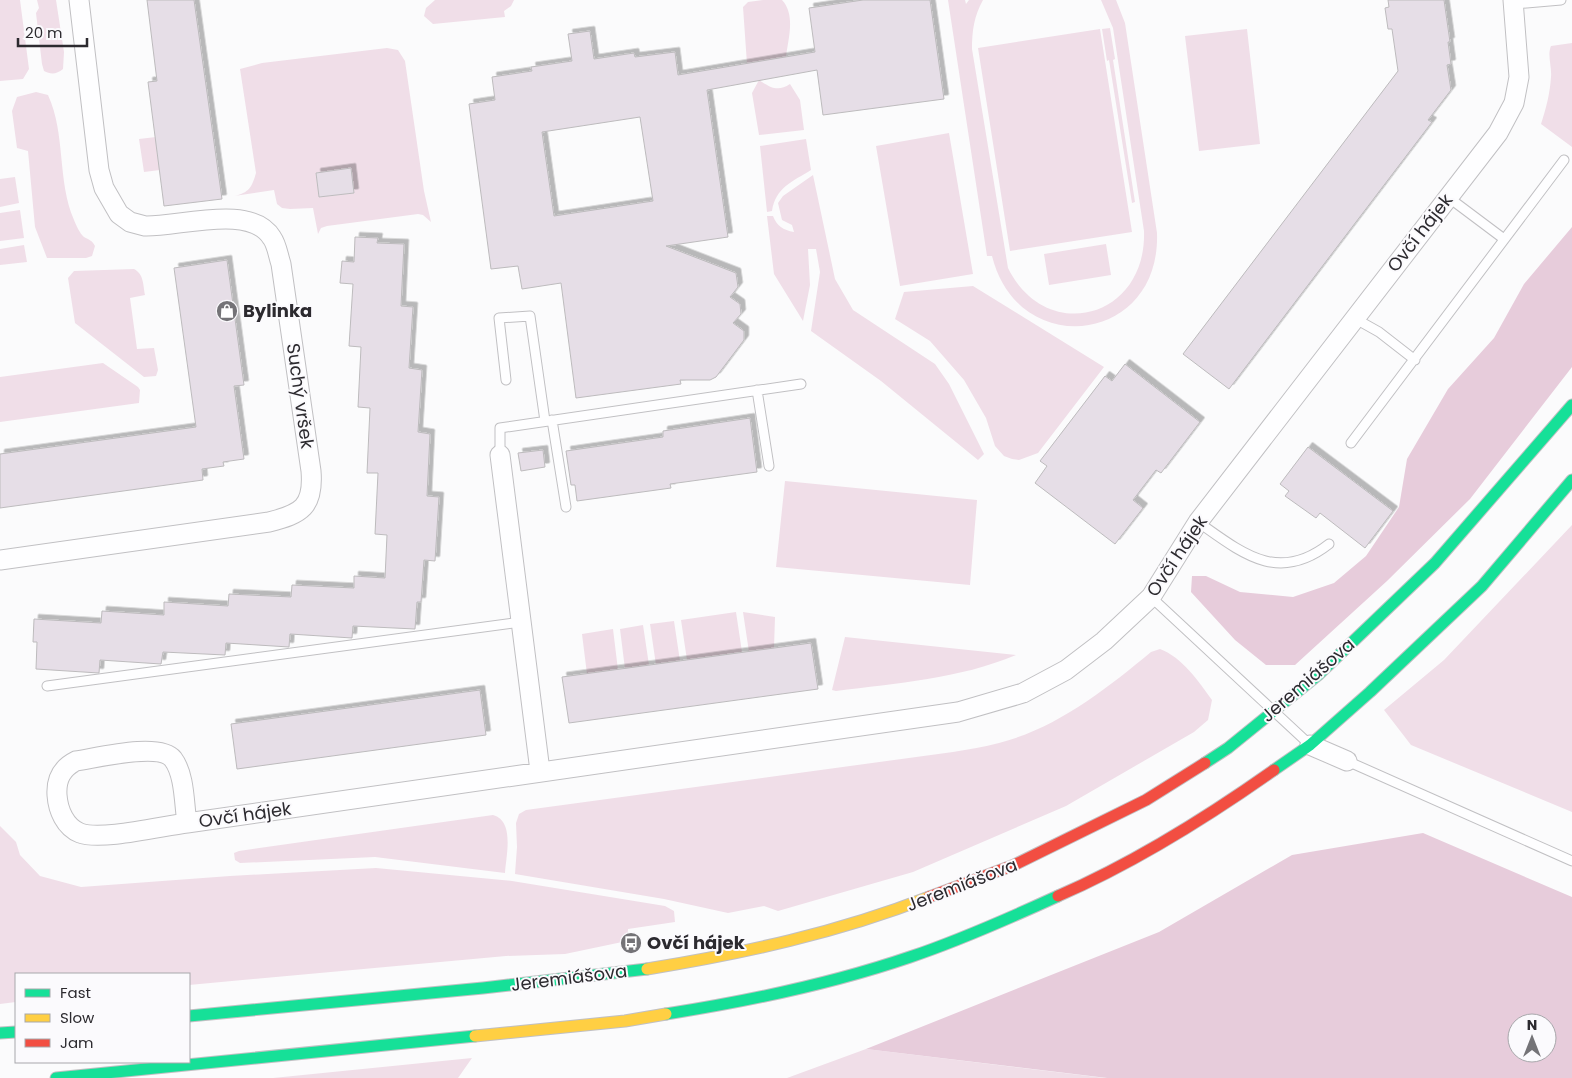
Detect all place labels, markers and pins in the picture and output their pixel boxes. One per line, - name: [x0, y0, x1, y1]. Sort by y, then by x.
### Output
- place label: Bylinka: [243, 298, 312, 323]
- shop icon: Bylinka: [215, 299, 239, 323]
- place label: Ovčí hájek: [647, 930, 746, 955]
- bus stop icon: Ovčí hájek: [619, 931, 643, 955]

